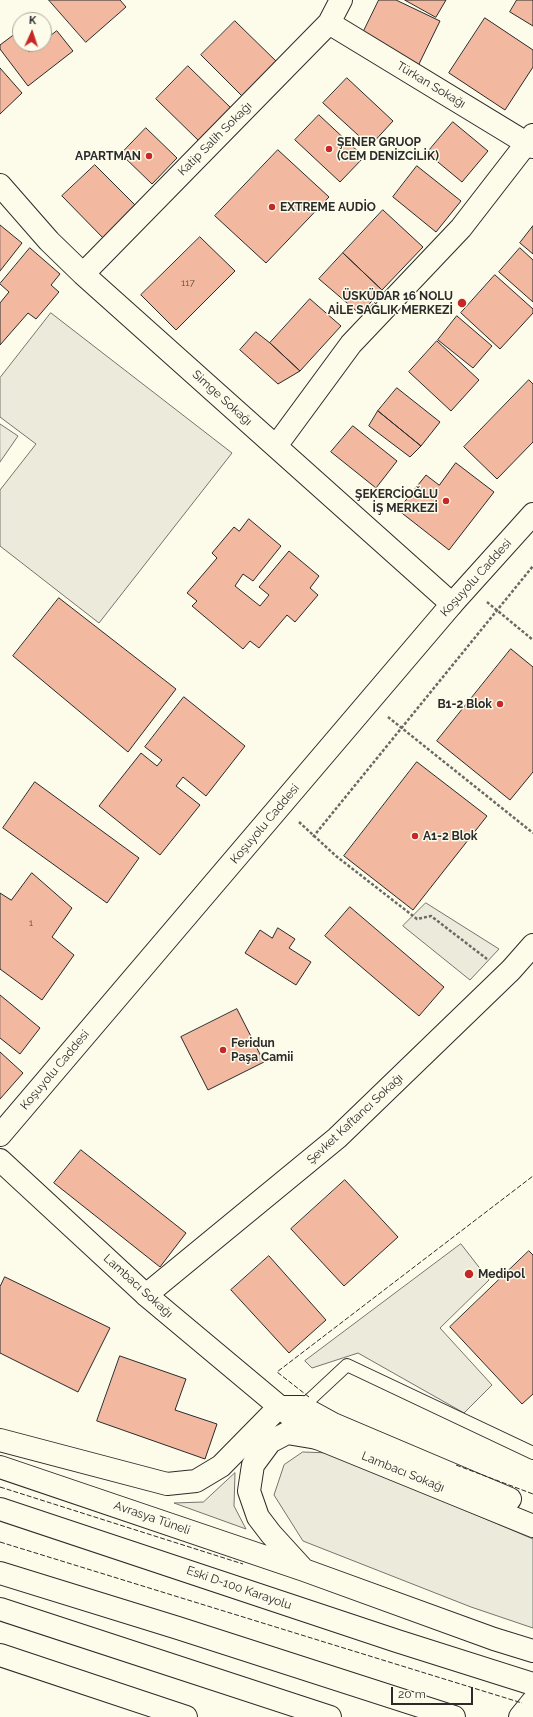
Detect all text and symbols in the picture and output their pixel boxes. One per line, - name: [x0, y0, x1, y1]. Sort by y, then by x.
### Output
- north arrow: [12, 12, 52, 52]
- text: K: [29, 14, 37, 27]
- street label: Türkan Sokağı: [394, 59, 468, 111]
- street label: Katip Salih Sokağı: [175, 99, 255, 179]
- place label: ŞENER GRUOP (CEM DENİZCİLİK): [337, 135, 439, 163]
- marker: ŞENER GRUOP (CEM DENİZCİLİK): [324, 144, 334, 154]
- place label: APARTMAN: [75, 149, 141, 163]
- marker: APARTMAN: [144, 151, 154, 161]
- place label: EXTREME AUDİO: [280, 200, 376, 214]
- marker: EXTREME AUDİO: [267, 202, 277, 212]
- house number: 117: [181, 277, 195, 289]
- place label: ÜSKÜDAR 16 NOLU AİLE SAĞLIK MERKEZİ: [328, 289, 453, 317]
- marker: ÜSKÜDAR 16 NOLU AİLE SAĞLIK MERKEZİ: [456, 297, 468, 309]
- street label: Simge Sokağı: [189, 367, 255, 429]
- place label: ŞEKERCİOĞLU İŞ MERKEZİ: [355, 487, 438, 515]
- marker: ŞEKERCİOĞLU İŞ MERKEZİ: [441, 496, 451, 506]
- street label: Koşuyolu Caddesi: [437, 536, 515, 620]
- place label: B1-2 Blok: [437, 697, 492, 711]
- marker: B1-2 Blok: [495, 699, 505, 709]
- street label: Koşuyolu Caddesi: [228, 781, 302, 867]
- place label: A1-2 Blok: [423, 829, 478, 843]
- marker: A1-2 Blok: [410, 831, 420, 841]
- house number: 1: [29, 917, 33, 929]
- street label: Koşuyolu Caddesi: [18, 1027, 92, 1113]
- place label: Feridun Paşa Camii: [231, 1036, 293, 1064]
- marker: Feridun Paşa Camii: [218, 1045, 228, 1055]
- street label: Şevket Kaftancı Sokağı: [304, 1071, 406, 1167]
- street label: Lambacı Sokağı: [100, 1251, 176, 1321]
- place label: Medipol: [478, 1267, 525, 1281]
- marker: Medipol: [463, 1268, 475, 1280]
- street label: Lambacı Sokağı: [359, 1449, 447, 1495]
- street label: Avrasya Tüneli: [112, 1498, 192, 1538]
- street label: Eski D-100 Karayolu: [185, 1563, 293, 1613]
- scale bar: [393, 1679, 475, 1705]
- text: 20 m: [398, 1687, 426, 1701]

